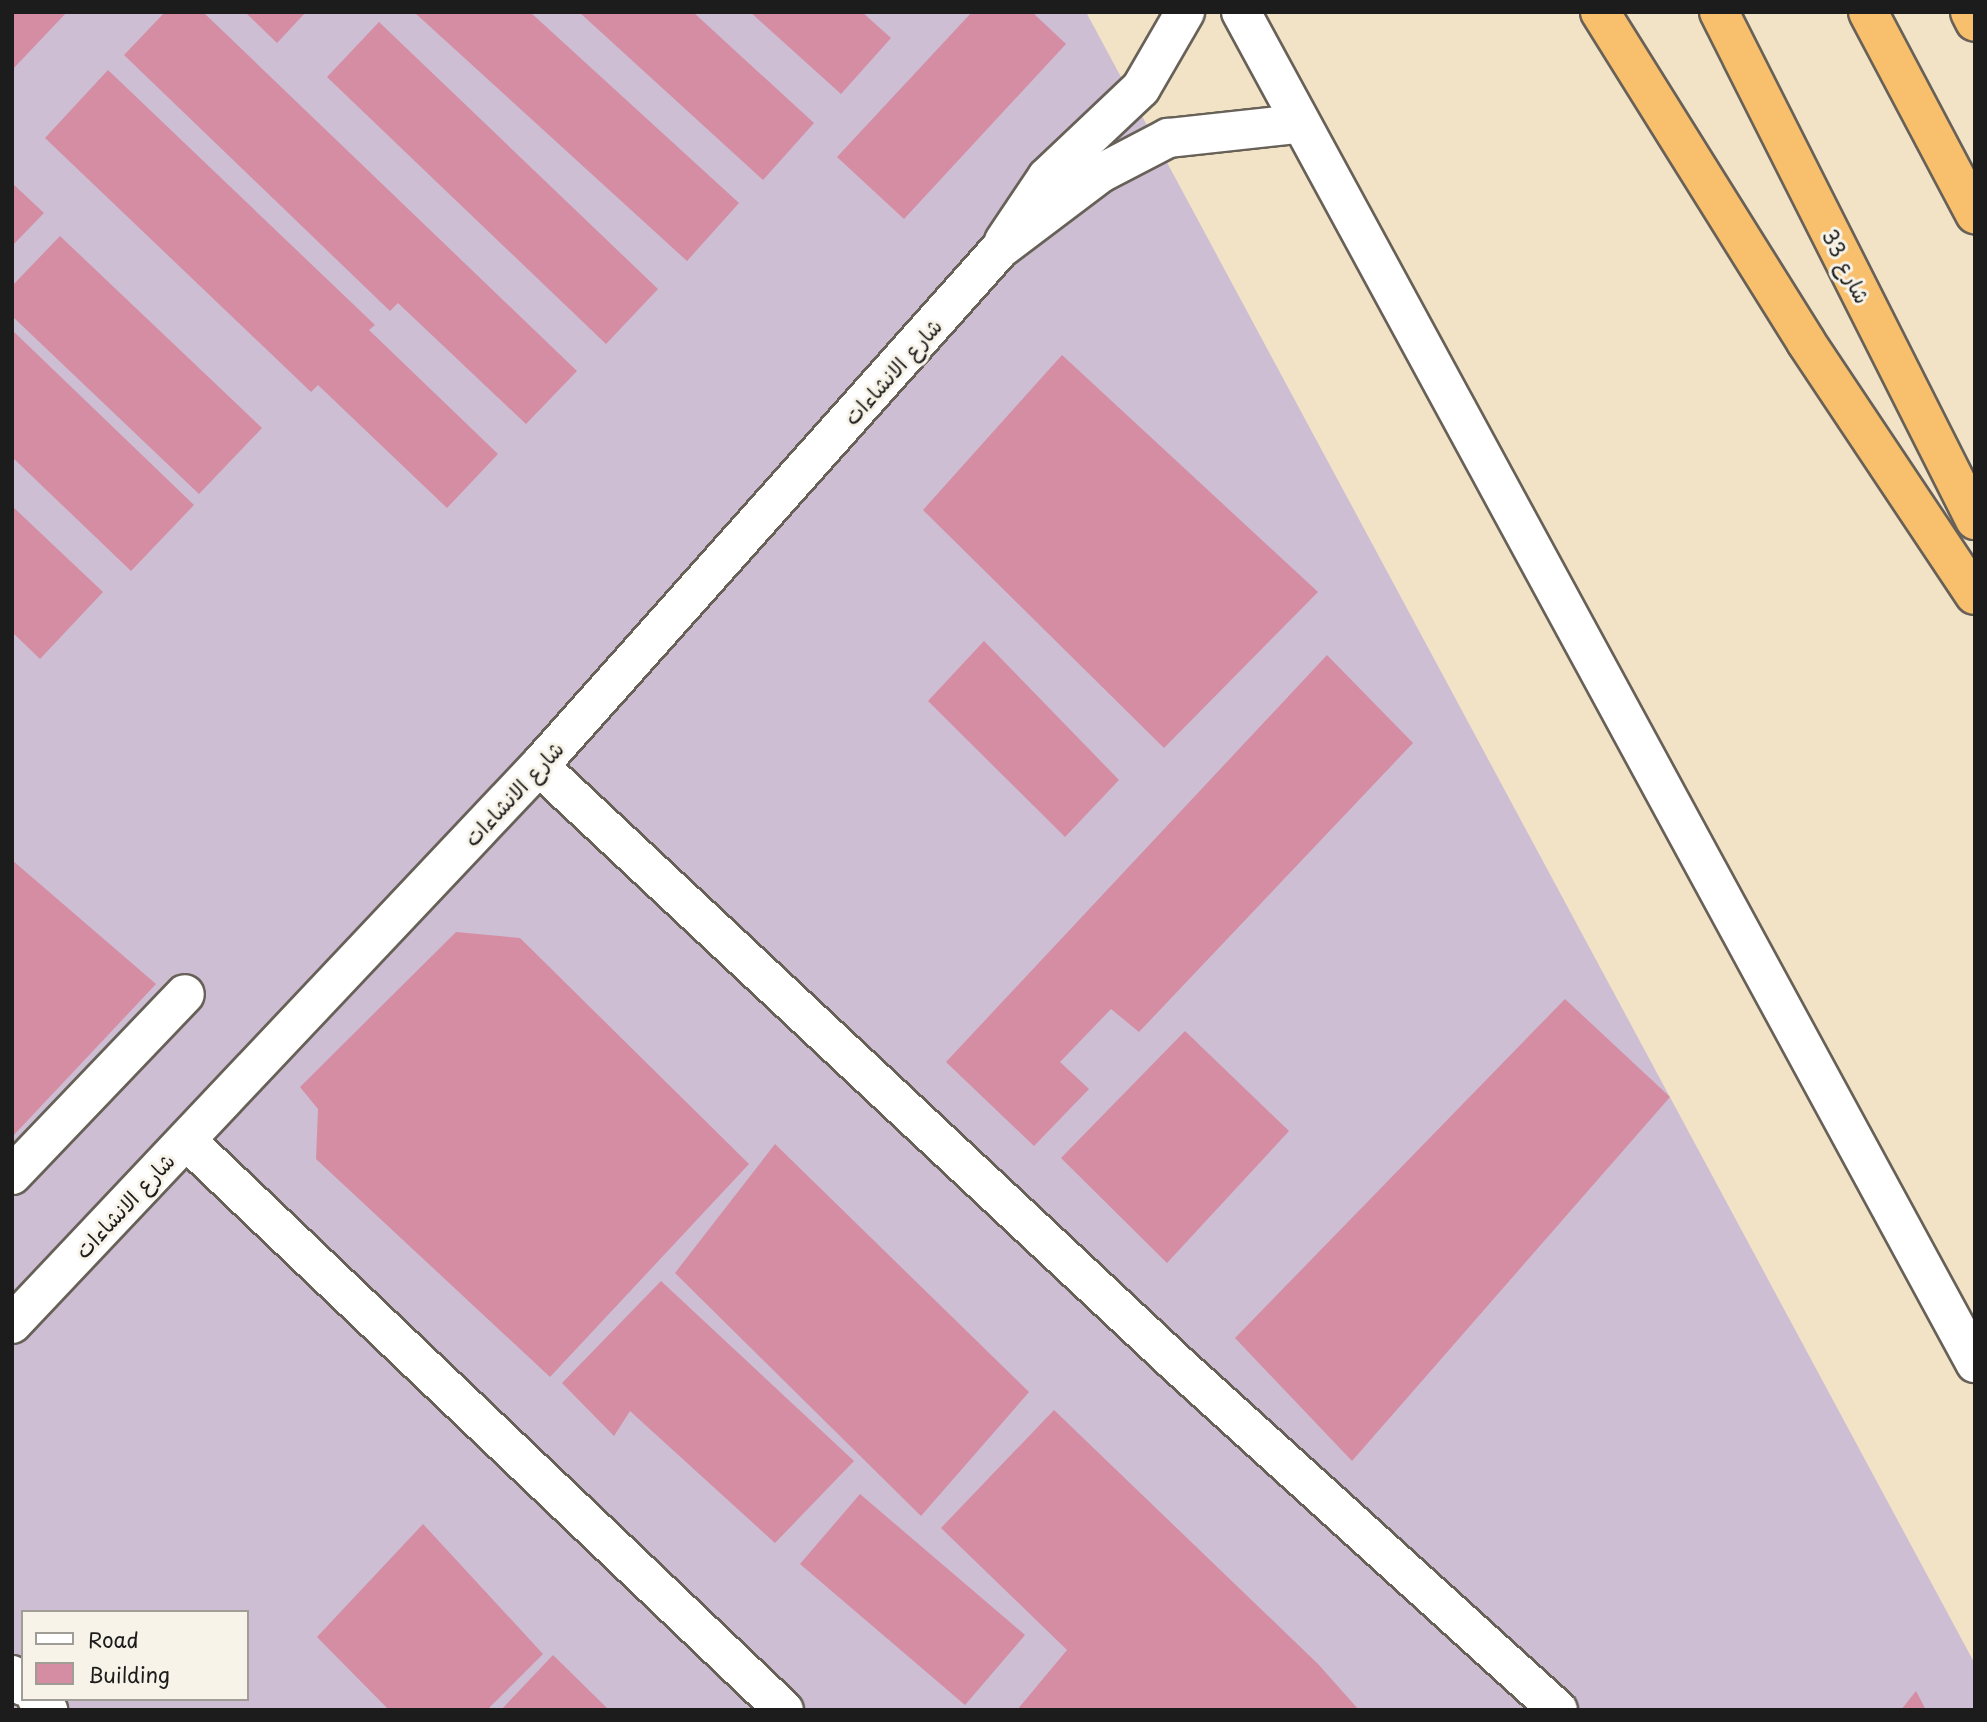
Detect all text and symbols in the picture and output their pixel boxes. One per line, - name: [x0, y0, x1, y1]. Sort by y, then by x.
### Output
- street label: شارع 33: [1818, 225, 1876, 307]
- street label: شارع الانشاءات: [838, 313, 946, 429]
- street label: شارع الانشاءات: [458, 735, 568, 851]
- street label: شارع الانشاءات: [69, 1147, 179, 1263]
- legend: [21, 1610, 248, 1701]
- text: Road: [88, 1623, 139, 1655]
- text: Building: [88, 1658, 170, 1690]

